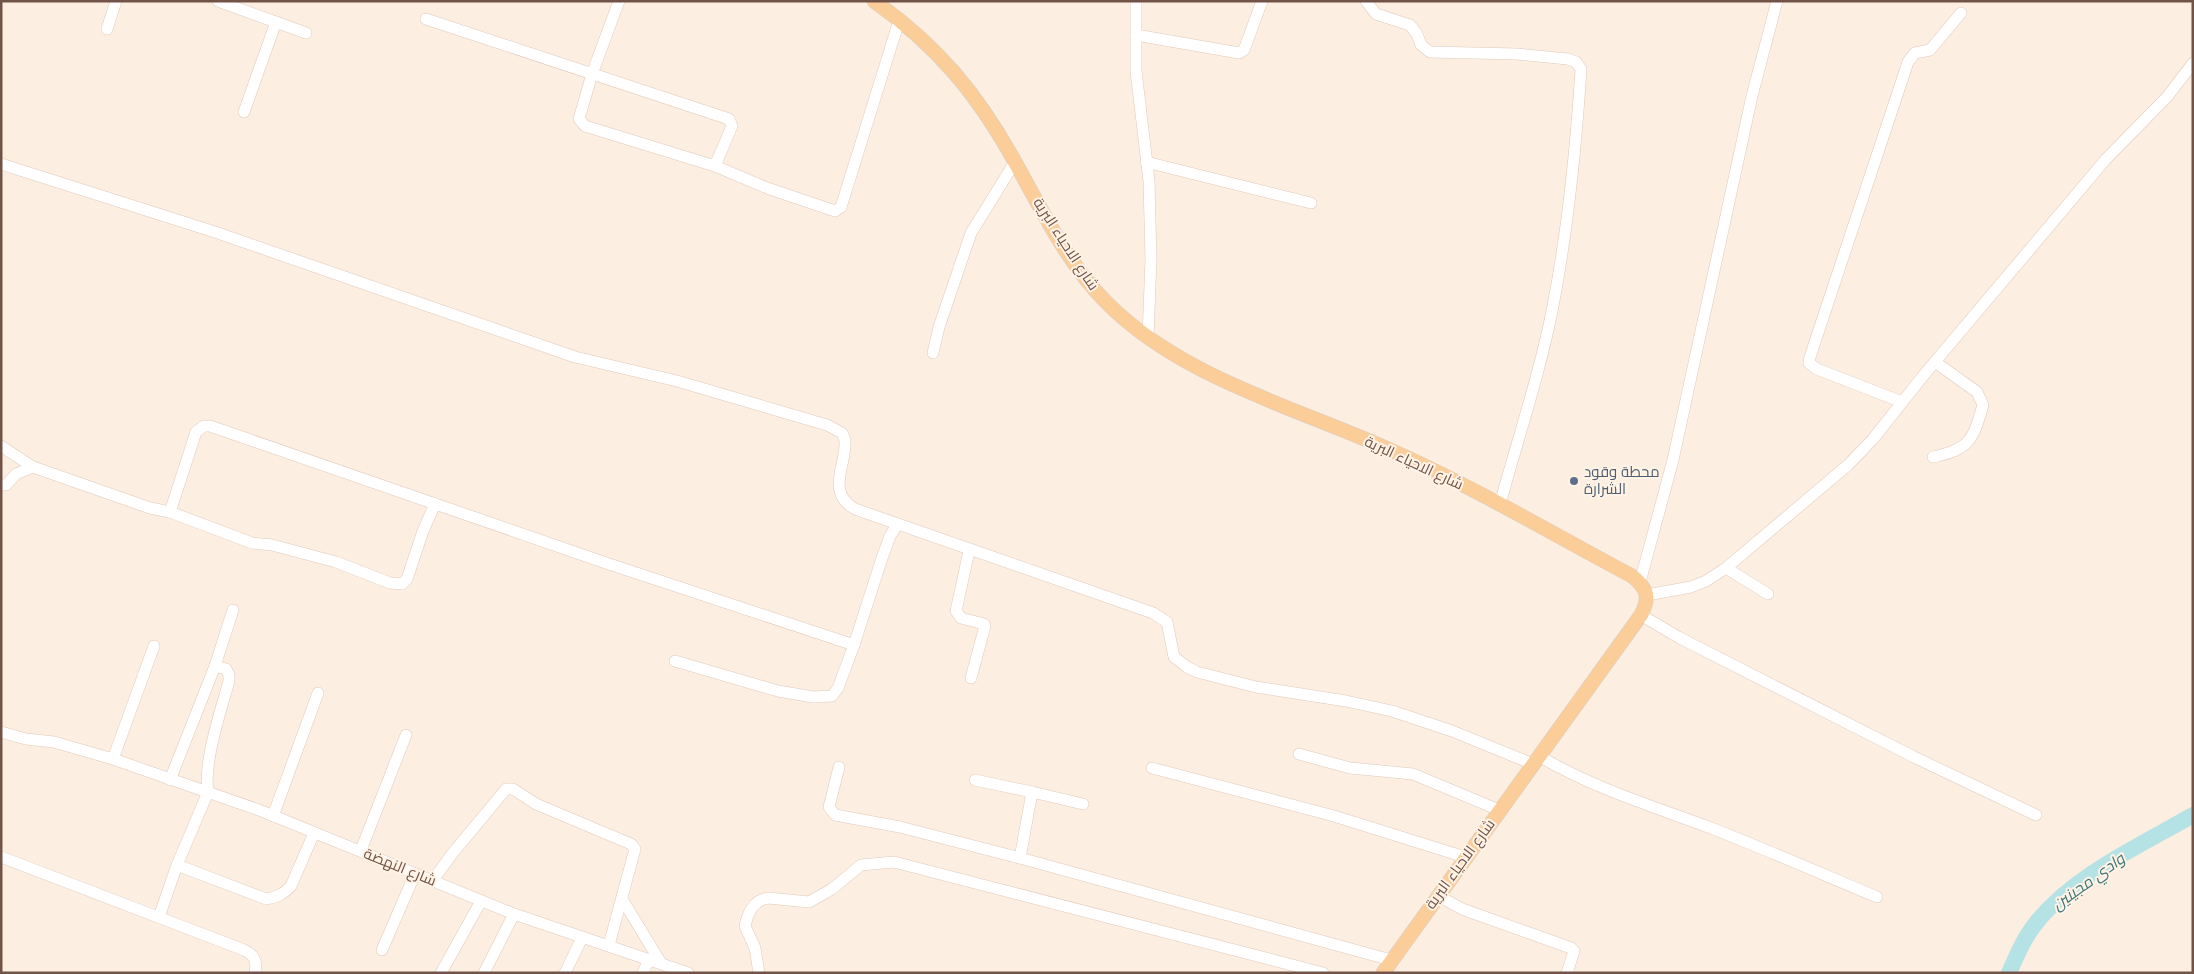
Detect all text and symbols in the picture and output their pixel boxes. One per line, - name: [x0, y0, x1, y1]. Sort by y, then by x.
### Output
- street label: شارع الاحياء البرية: [1028, 193, 1104, 295]
- street label: شارع الاحياء البرية: [1361, 430, 1467, 496]
- place label: محطة وقود الشرارة: [1584, 461, 1660, 498]
- marker: محطة وقود الشرارة: [1568, 475, 1580, 487]
- street label: شارع الاحياء البرية: [1420, 814, 1500, 914]
- street label: شارع النهضة: [360, 842, 440, 892]
- water label: وادي مجينين: [2047, 847, 2131, 916]

